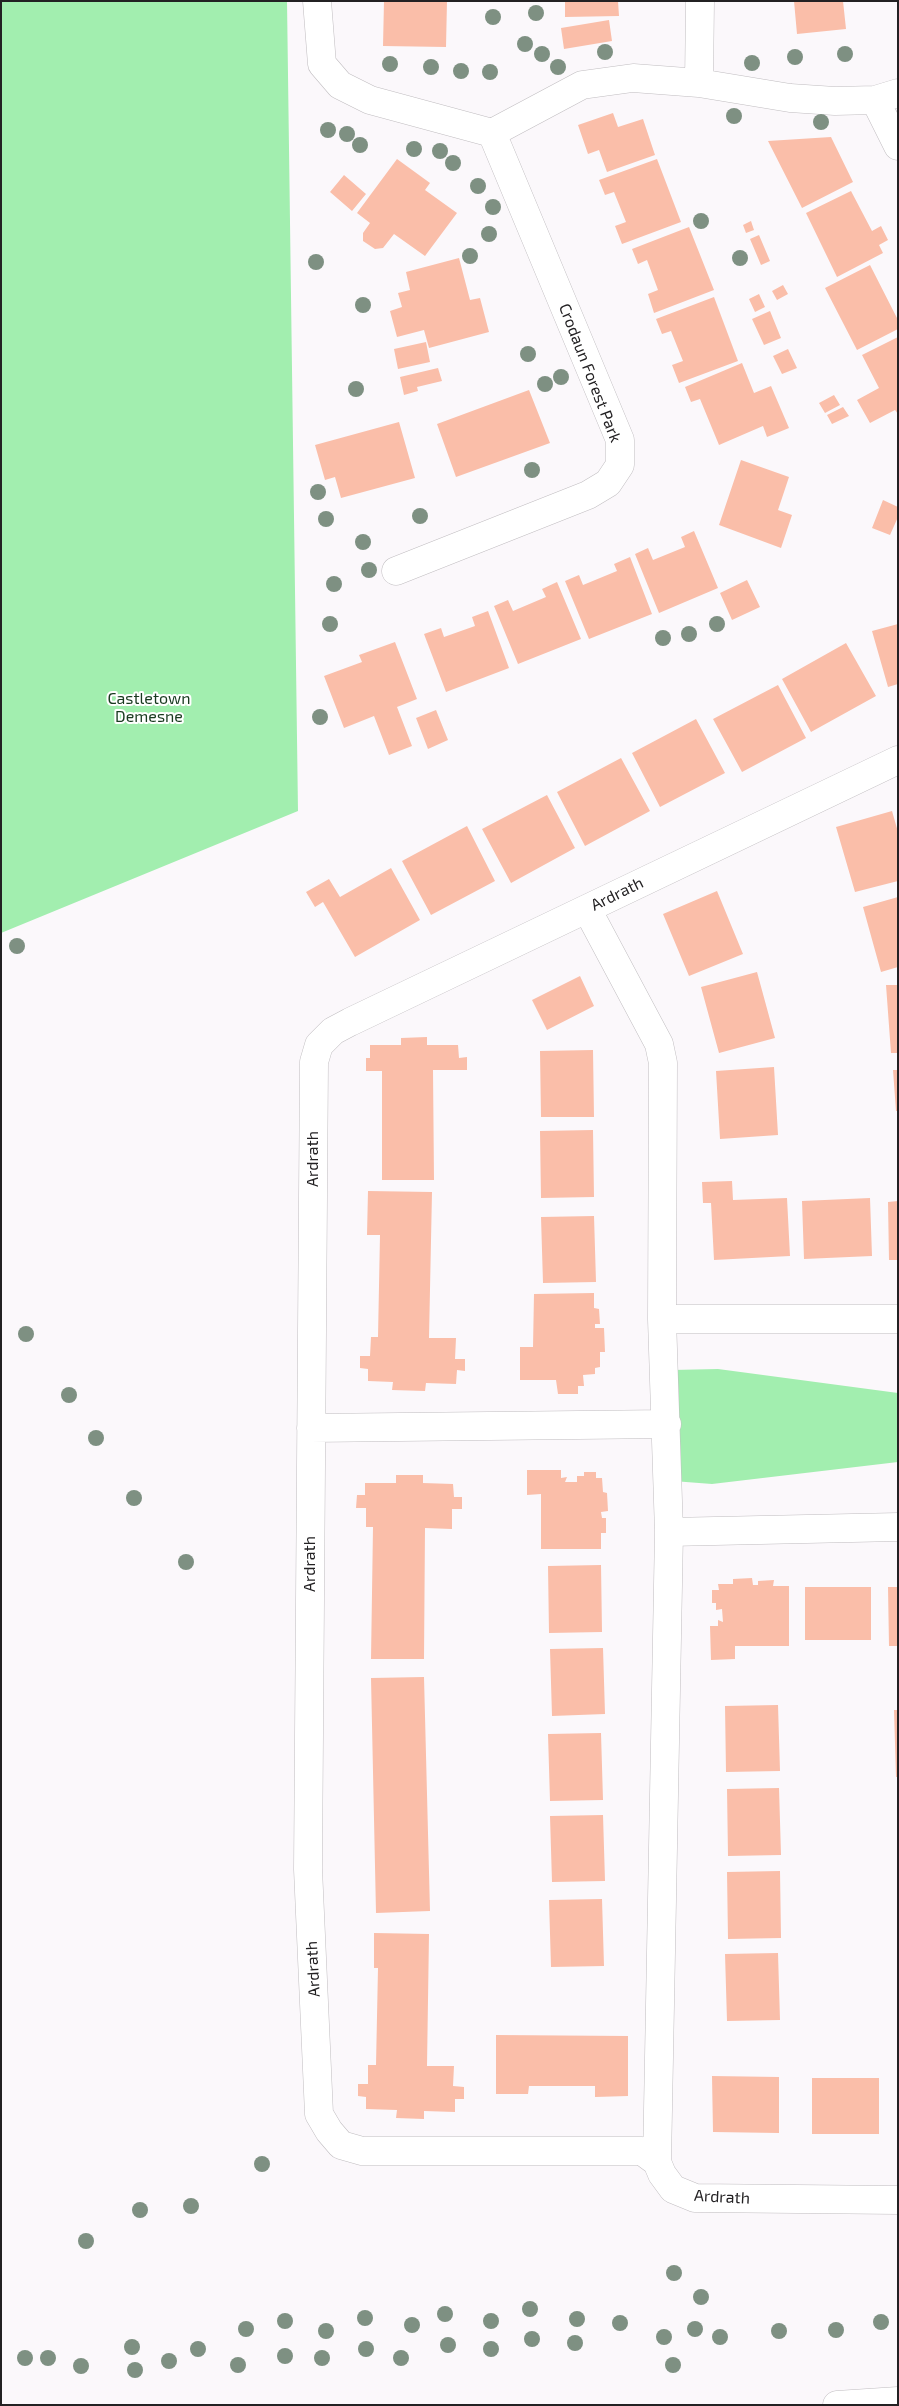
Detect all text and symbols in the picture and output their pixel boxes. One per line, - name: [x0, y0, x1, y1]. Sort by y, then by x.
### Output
- street label: Crodaun Forest Park: [555, 301, 625, 445]
- park label: Castletown Demesne: [107, 689, 191, 727]
- street label: Ardrath: [588, 873, 646, 915]
- street label: Ardrath: [303, 1131, 323, 1187]
- street label: Ardrath: [300, 1536, 320, 1592]
- street label: Ardrath: [302, 1941, 324, 1997]
- street label: Ardrath: [694, 2186, 750, 2208]

